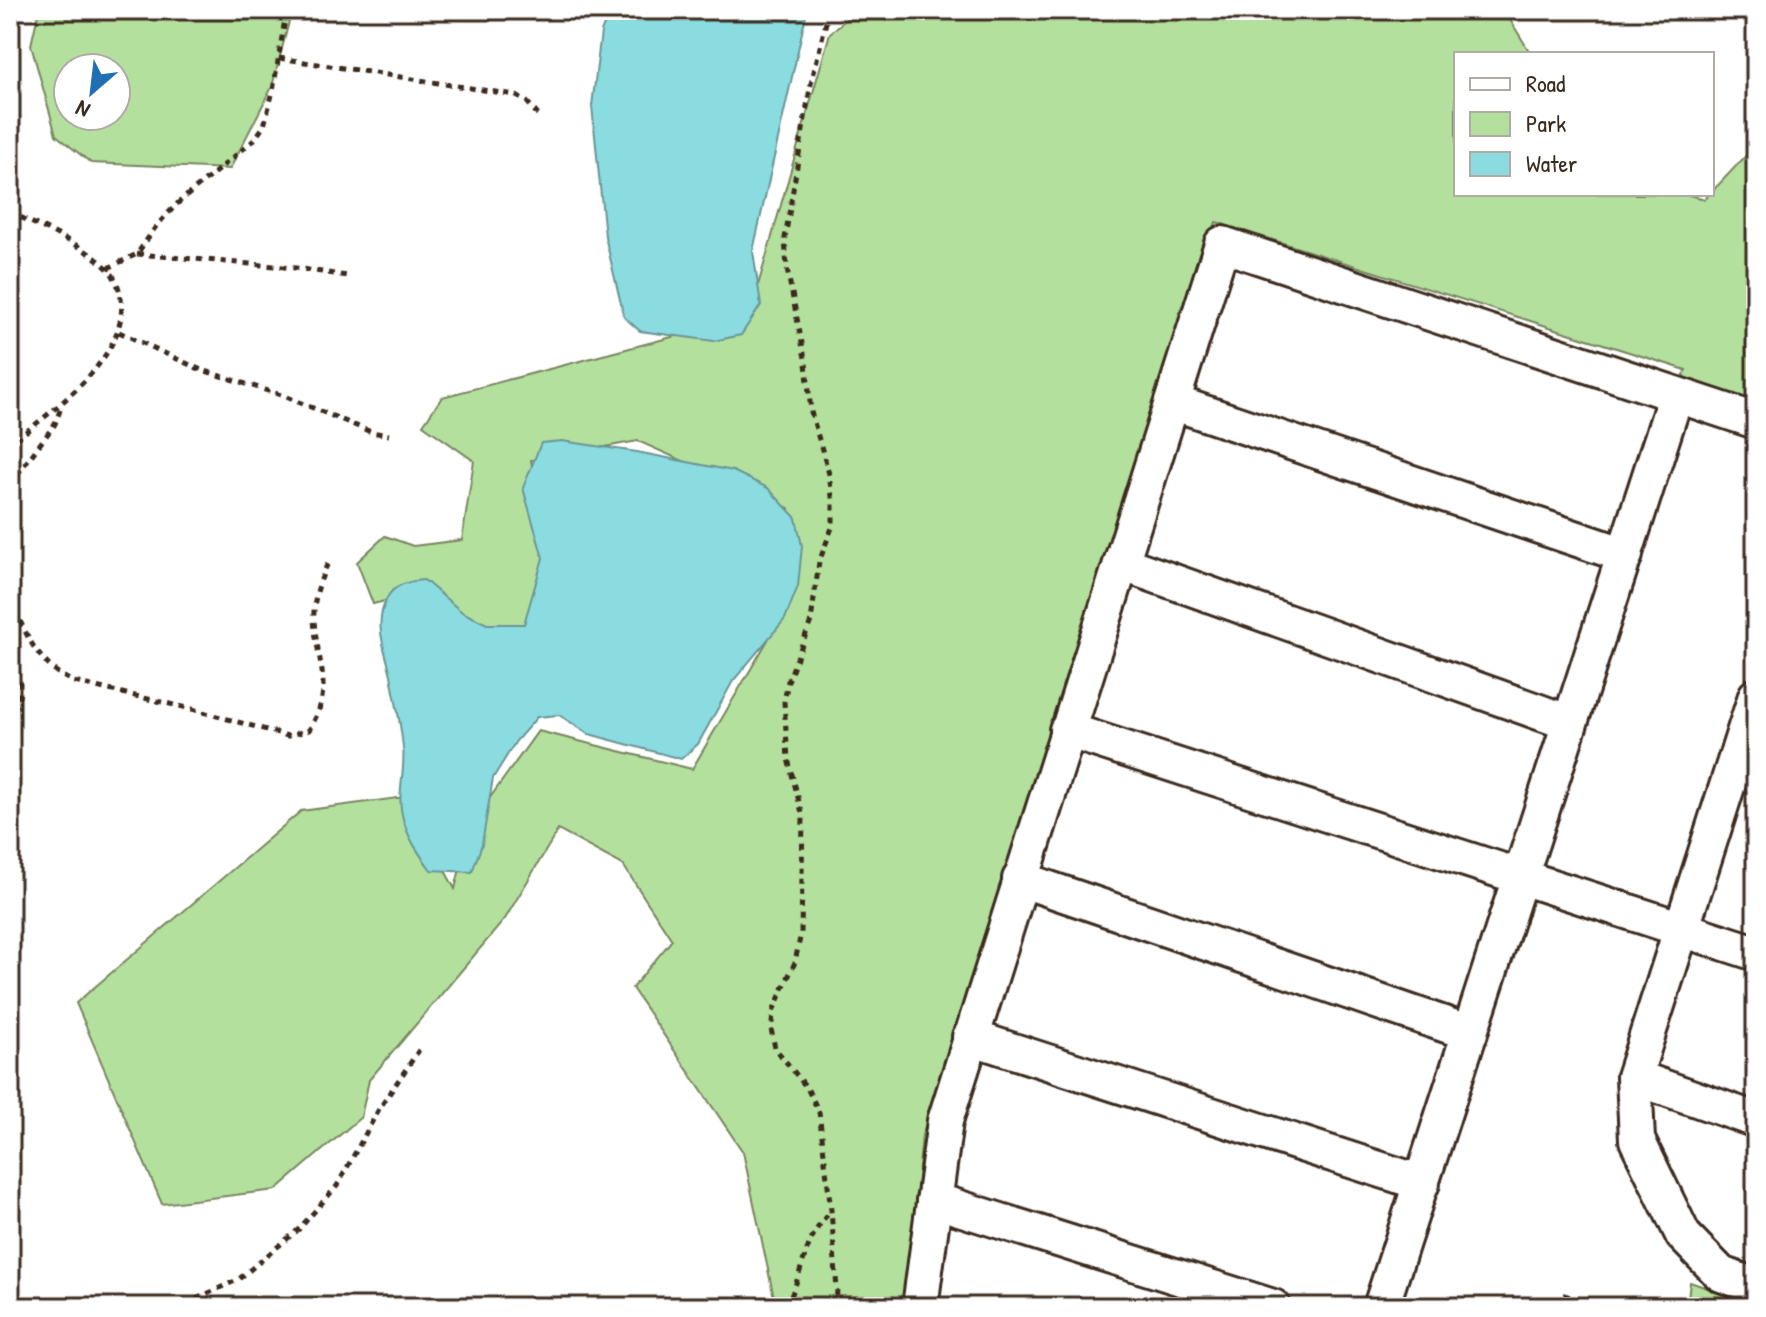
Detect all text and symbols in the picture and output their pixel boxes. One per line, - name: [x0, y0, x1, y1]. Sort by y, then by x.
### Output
- north arrow: [52, 52, 132, 132]
- legend: [1454, 52, 1714, 196]
- text: Road: [1526, 67, 1565, 99]
- text: N: [70, 94, 95, 126]
- text: Park: [1526, 107, 1566, 139]
- text: Water: [1526, 147, 1577, 179]

